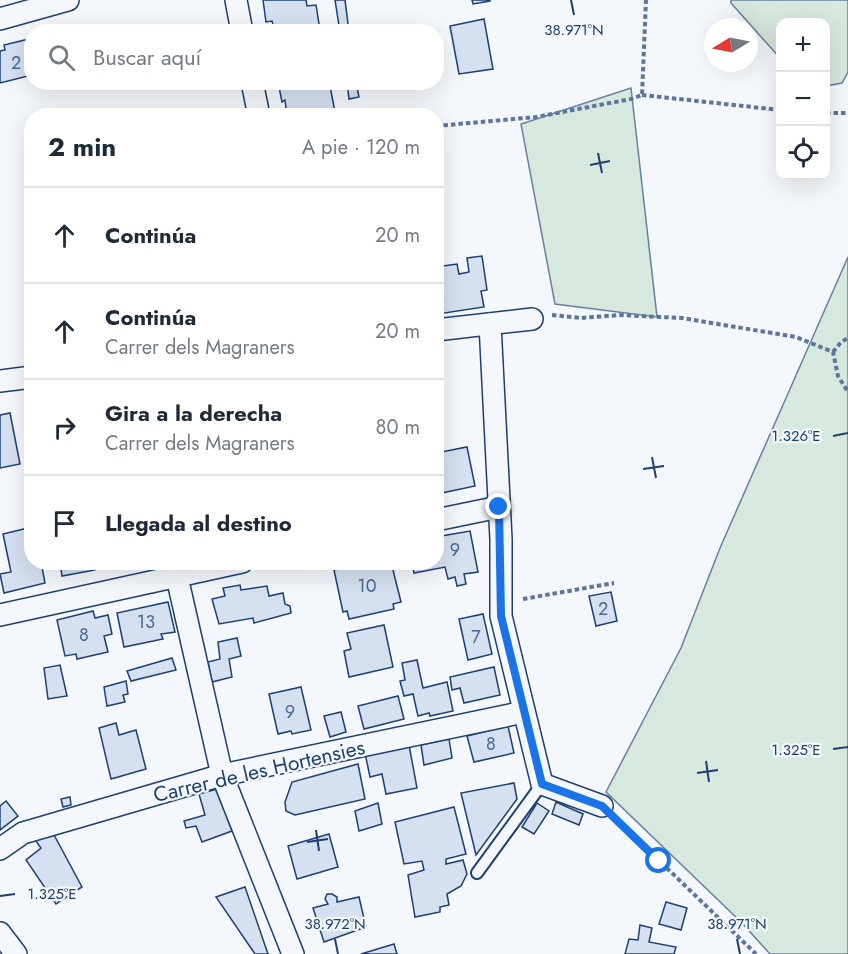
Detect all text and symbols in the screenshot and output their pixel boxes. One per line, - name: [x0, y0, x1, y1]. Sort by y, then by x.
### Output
- north arrow: [704, 18, 758, 72]
- map controls: [776, 18, 830, 180]
- button: +: [776, 18, 830, 72]
- text: 38.971°N: [544, 19, 604, 41]
- search box: [24, 24, 444, 90]
- icon: search: [45, 41, 78, 74]
- text: Buscar aquí: [93, 41, 201, 73]
- house number: 2: [11, 50, 21, 76]
- button: −: [776, 72, 830, 126]
- button: locate: [776, 126, 830, 180]
- text: 2 min: [48, 128, 116, 166]
- text: A pie · 120 m: [302, 133, 420, 162]
- icon: ahead: [48, 219, 81, 252]
- text: Continúa: [105, 219, 196, 251]
- text: 20 m: [375, 221, 420, 250]
- text: Continúa: [105, 301, 196, 333]
- icon: ahead: [48, 315, 81, 348]
- text: 20 m: [375, 317, 420, 346]
- text: Carrer dels Magraners: [105, 333, 295, 362]
- text: Gira a la derecha: [105, 397, 282, 429]
- icon: right: [48, 411, 81, 444]
- text: 80 m: [375, 413, 420, 442]
- text: 1.326°E: [771, 425, 821, 447]
- text: Carrer dels Magraners: [105, 429, 295, 458]
- route end: [485, 493, 511, 519]
- icon: arrive: [48, 507, 81, 540]
- text: Llegada al destino: [105, 507, 292, 539]
- house number: 9: [450, 537, 460, 563]
- house number: 10: [358, 573, 377, 599]
- house number: 2: [598, 596, 608, 622]
- house number: 13: [137, 609, 155, 635]
- house number: 8: [79, 622, 89, 648]
- house number: 7: [471, 624, 481, 650]
- house number: 9: [285, 699, 295, 725]
- house number: 8: [486, 731, 496, 757]
- street label: Carrer de les Hortensies: [150, 732, 368, 810]
- text: 1.325°E: [772, 739, 820, 761]
- route start: [645, 847, 671, 873]
- text: 1.325°E: [28, 883, 76, 905]
- text: 38.972°N: [304, 913, 366, 935]
- text: 38.971°N: [707, 913, 767, 935]

